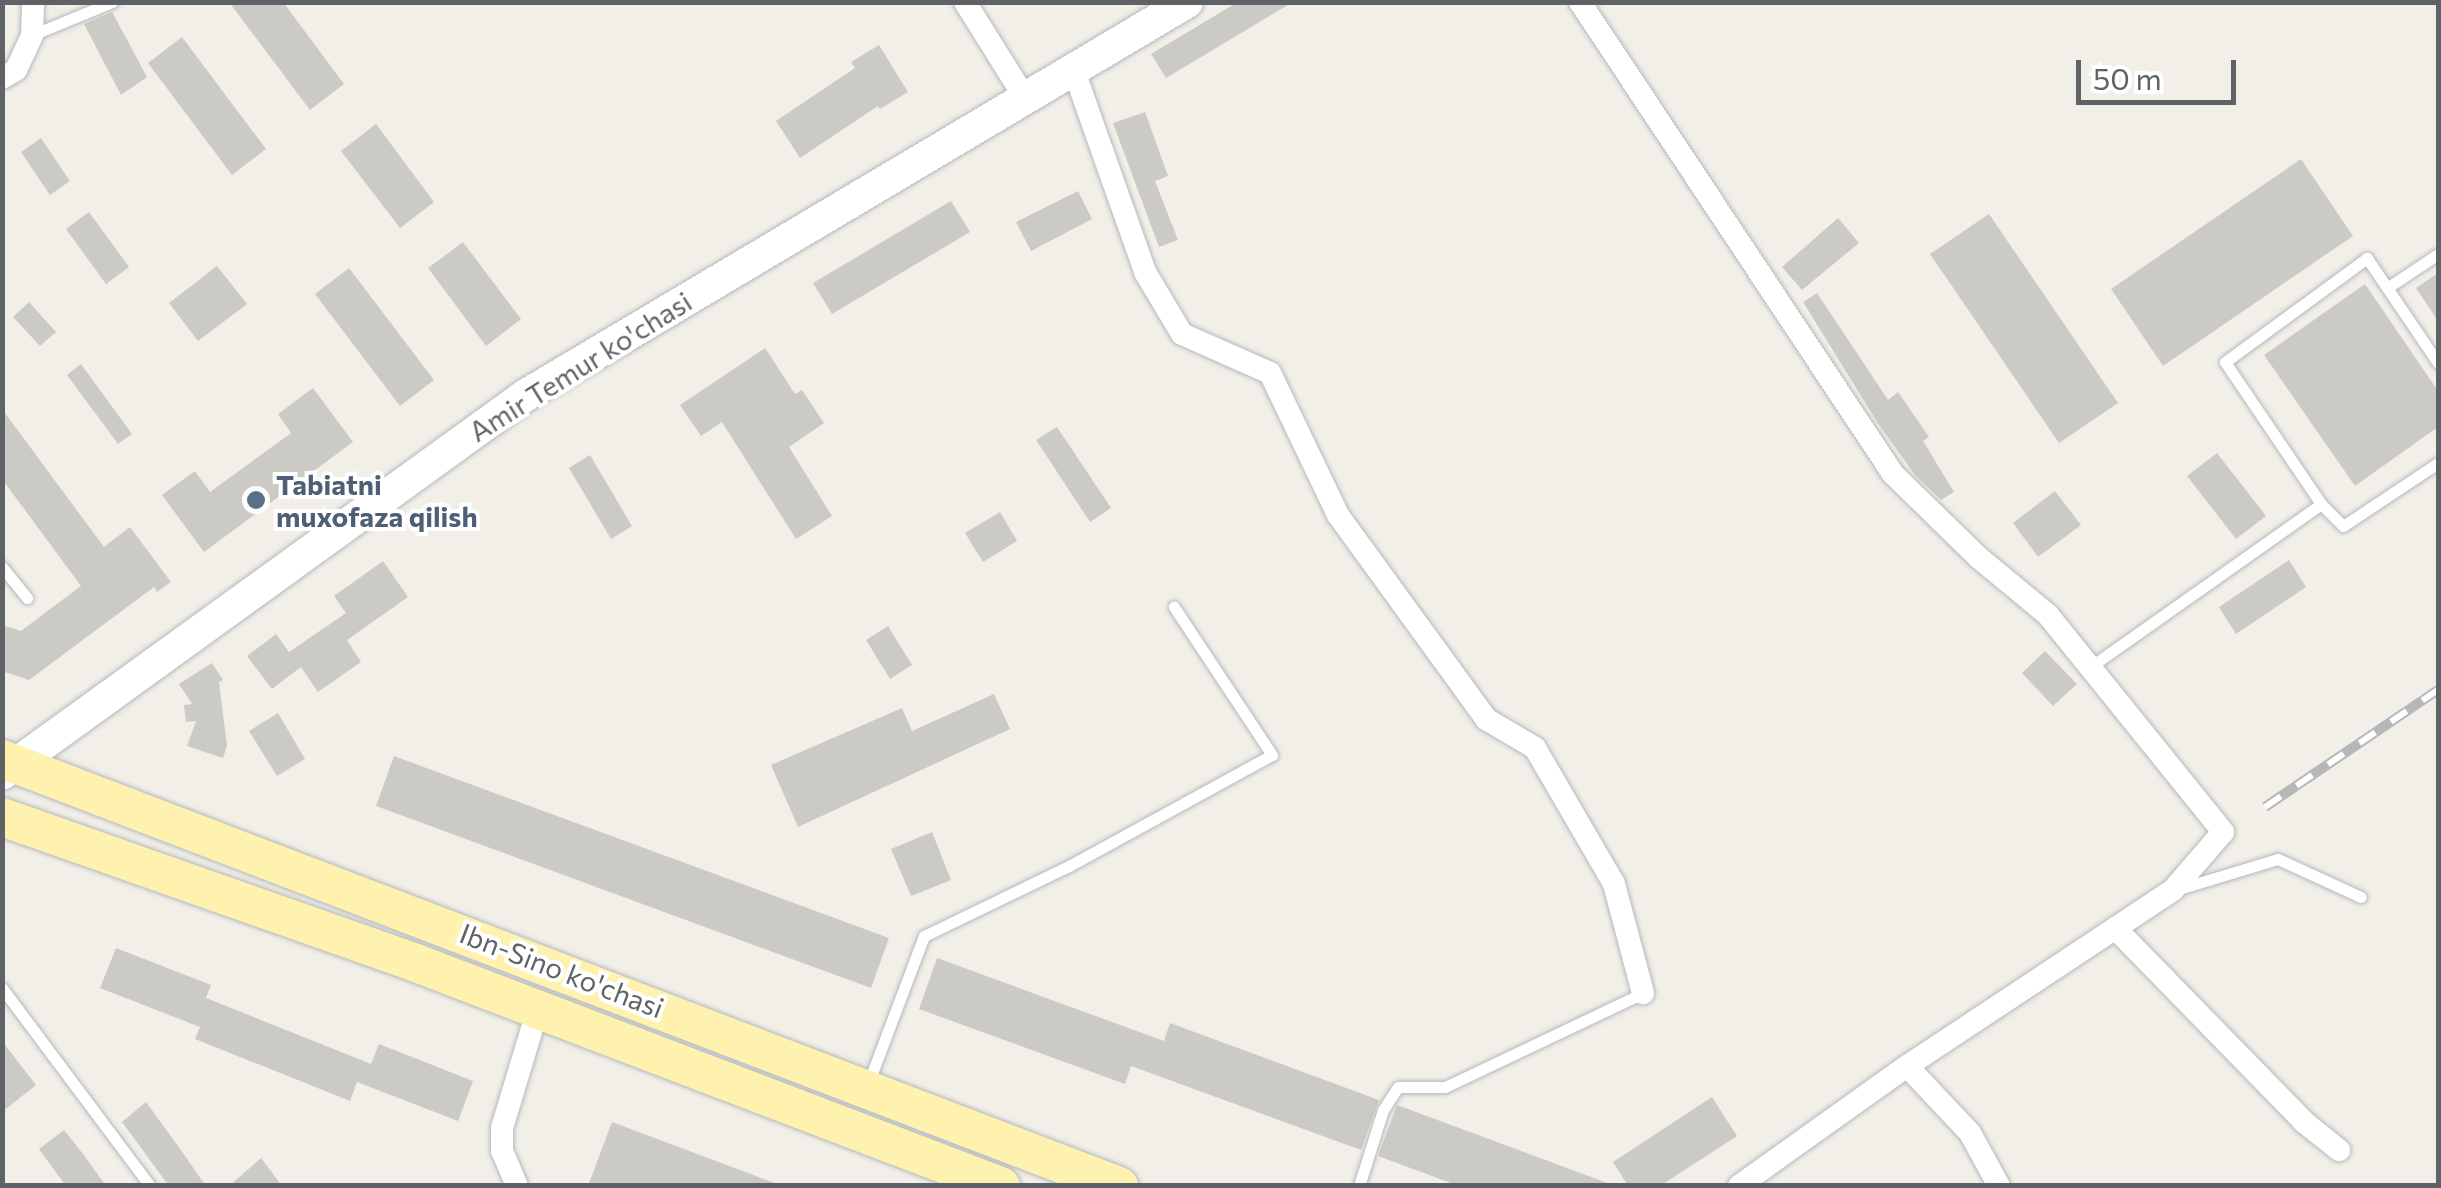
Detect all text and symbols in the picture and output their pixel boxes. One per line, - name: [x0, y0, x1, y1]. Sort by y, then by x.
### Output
- scale bar: [2081, 40, 2241, 102]
- text: 50 m: [2093, 59, 2162, 96]
- street label: Amir Temur ko'chasi: [463, 284, 697, 448]
- place label: Tabiatni muxofaza qilish: [276, 467, 478, 533]
- marker: Tabiatni muxofaza qilish: [245, 489, 267, 511]
- street label: Ibn-Sino ko'chasi: [455, 916, 669, 1024]

